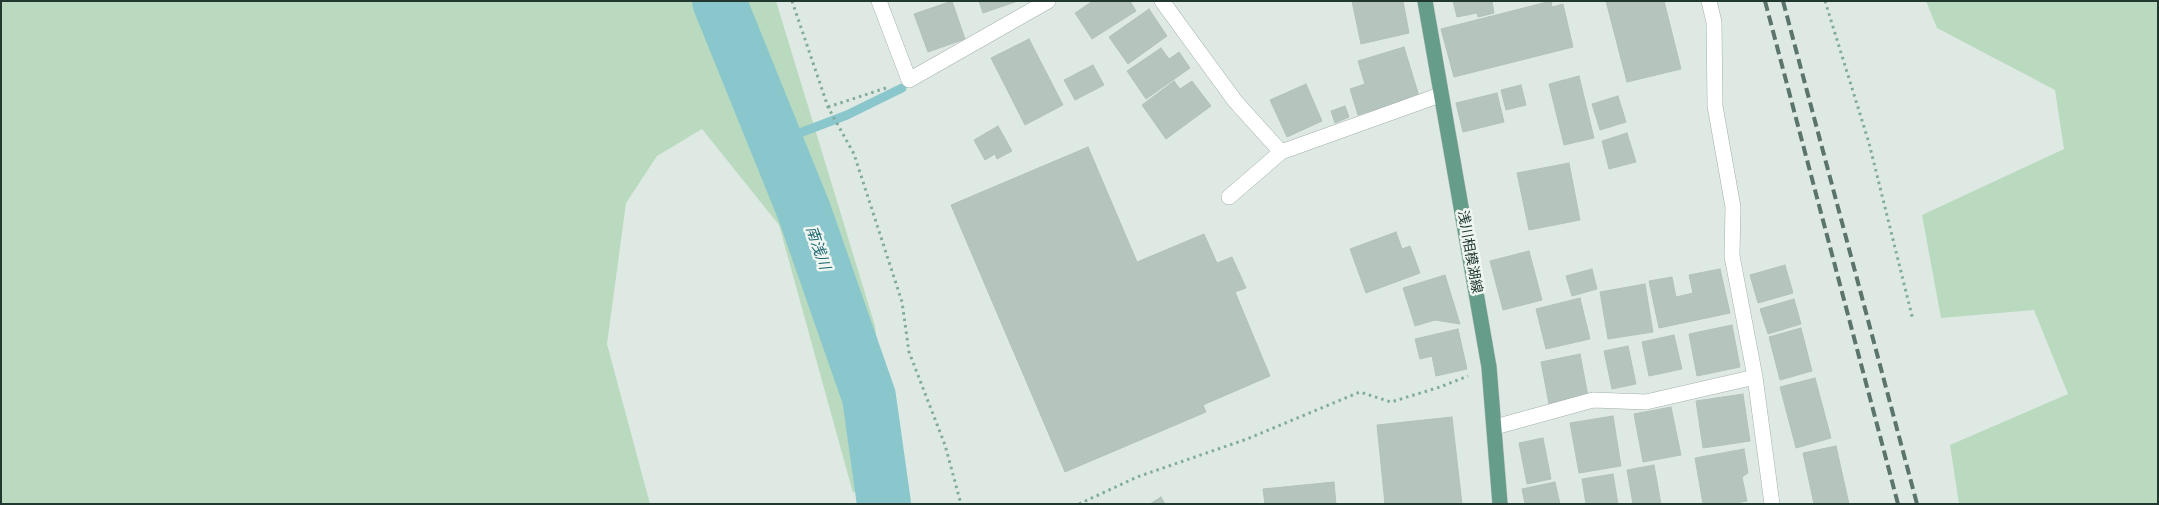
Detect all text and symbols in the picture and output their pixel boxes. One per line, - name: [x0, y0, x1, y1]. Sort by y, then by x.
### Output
- street label: 浅川相模湖線: [1453, 209, 1485, 295]
- water label: 南浅川: [801, 224, 833, 272]

